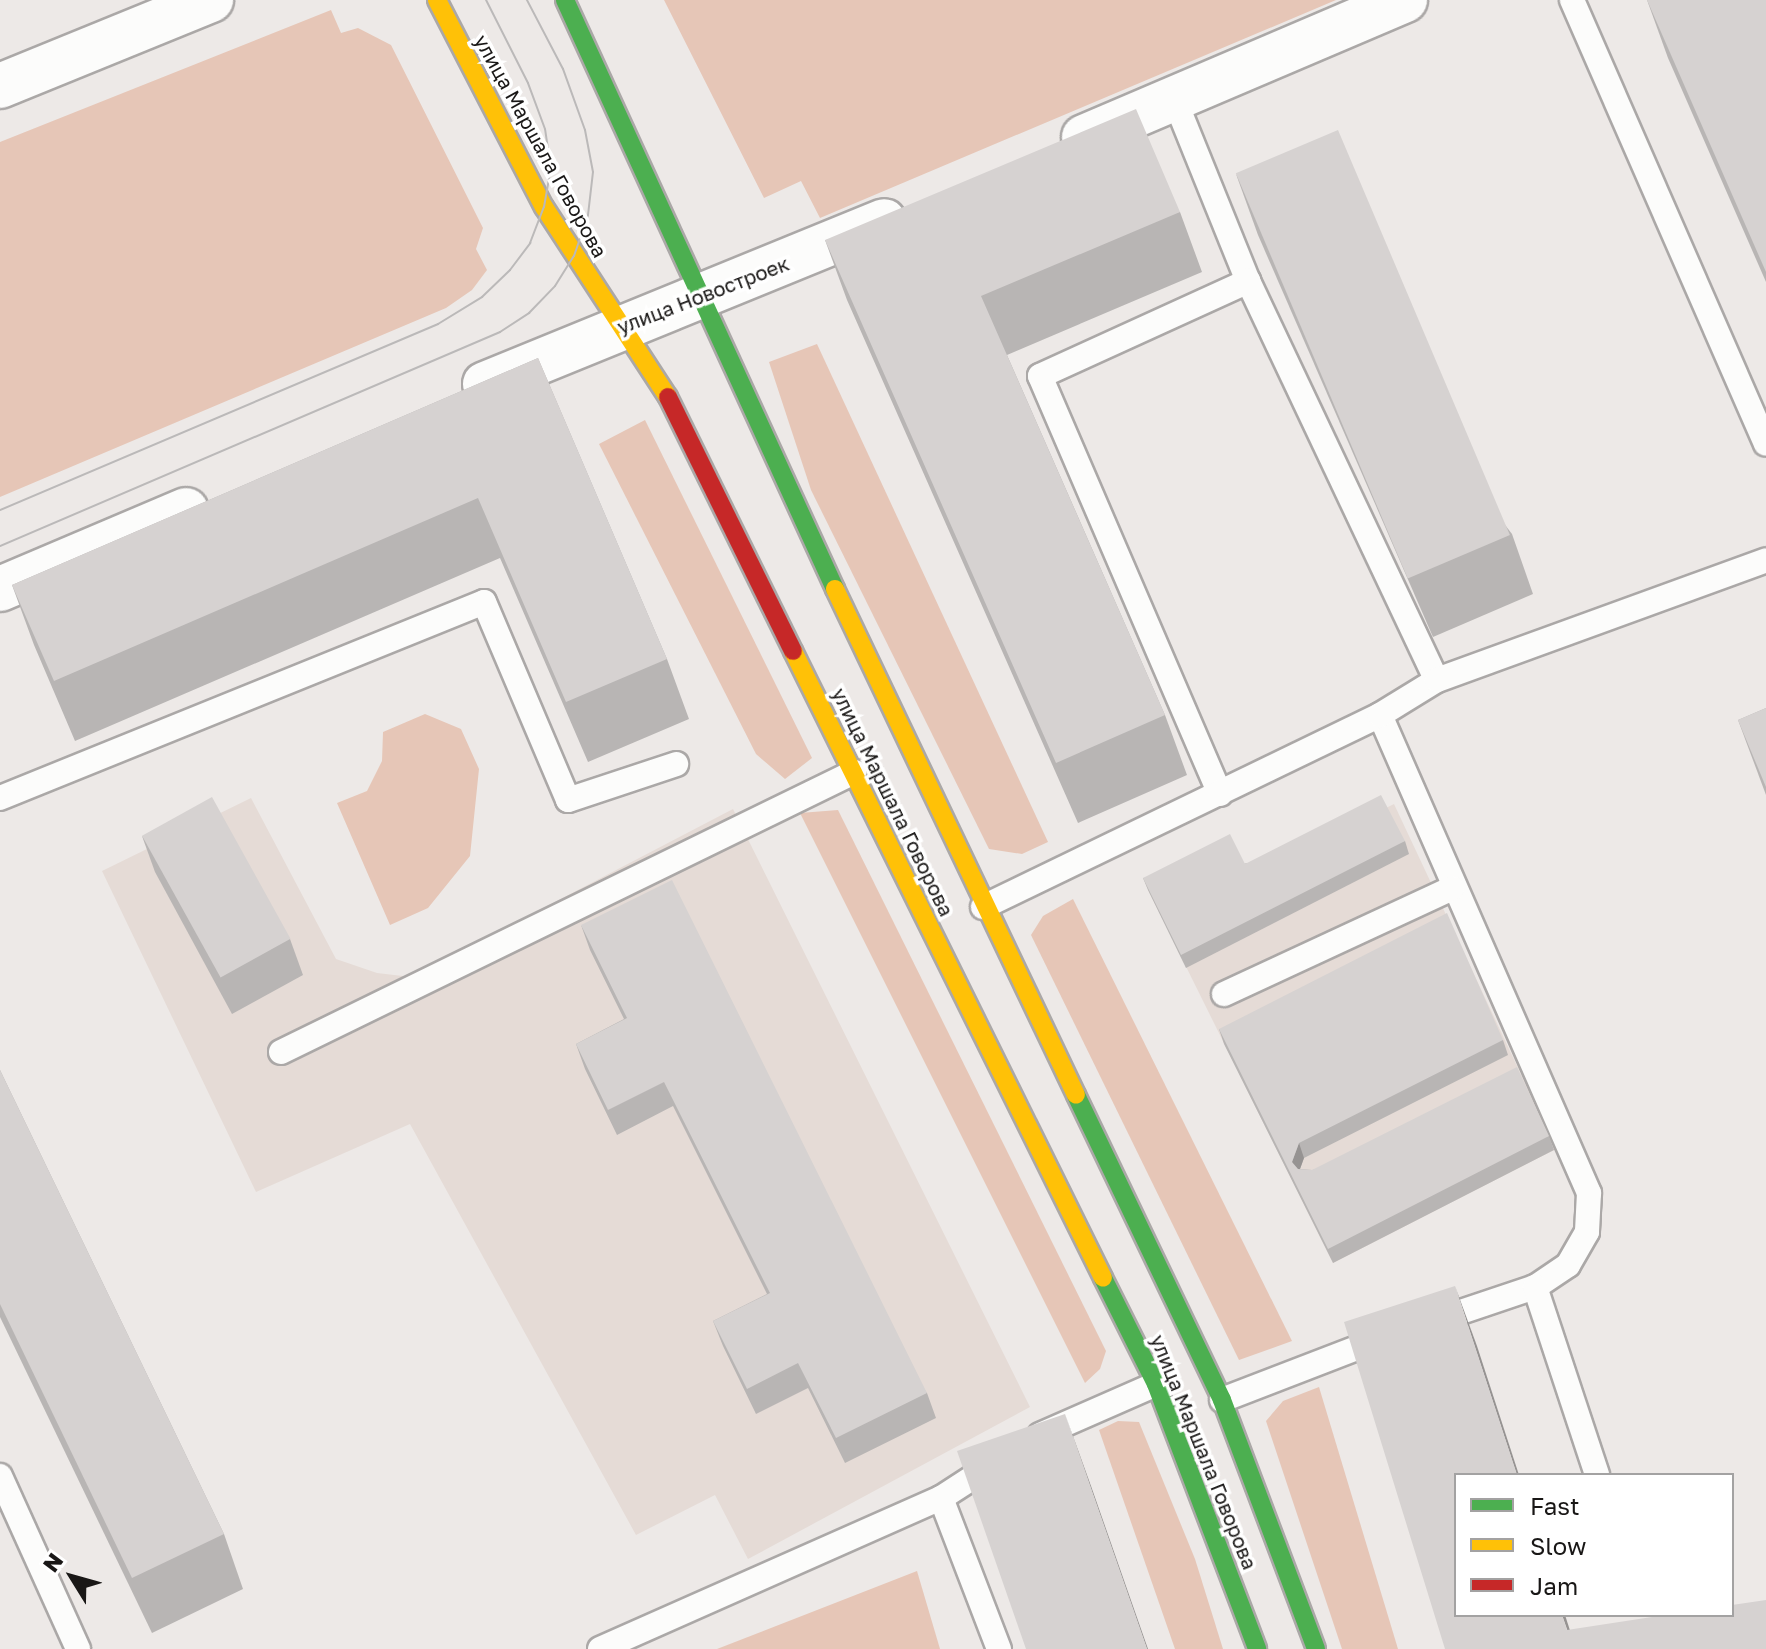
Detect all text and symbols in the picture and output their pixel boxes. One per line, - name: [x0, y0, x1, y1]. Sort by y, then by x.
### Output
- street label: улица Маршала Говорова: [470, 30, 612, 262]
- street label: улица Новостроек: [614, 251, 792, 339]
- street label: улица Маршала Говорова: [827, 684, 959, 920]
- street label: улица Маршала Говорова: [1146, 1331, 1262, 1573]
- legend: [1454, 1473, 1734, 1617]
- text: Fast: [1530, 1491, 1580, 1520]
- text: Slow: [1530, 1531, 1586, 1560]
- north arrow: [32, 1537, 112, 1617]
- text: N: [37, 1547, 68, 1577]
- text: Jam: [1530, 1571, 1578, 1600]

